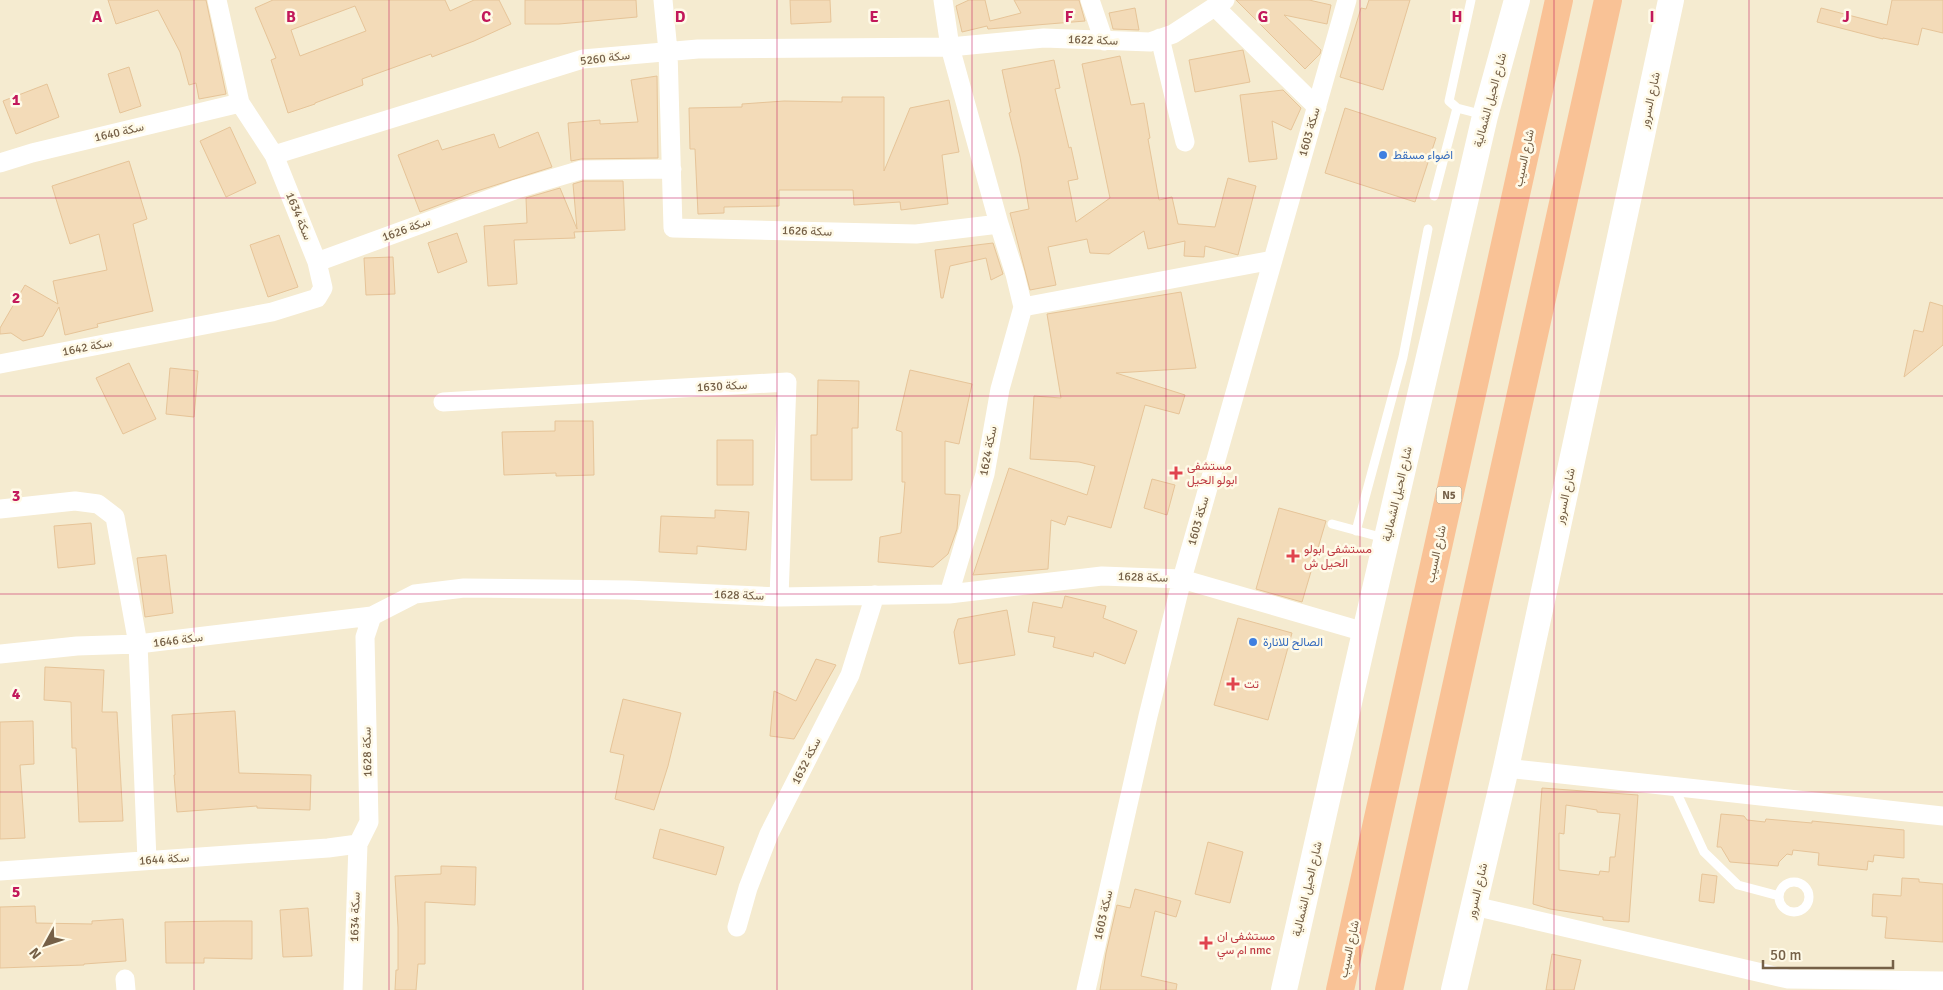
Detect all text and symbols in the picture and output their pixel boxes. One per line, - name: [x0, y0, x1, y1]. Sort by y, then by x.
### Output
- text: A: [92, 7, 103, 27]
- text: B: [286, 7, 296, 27]
- text: C: [481, 7, 491, 27]
- text: D: [675, 7, 686, 27]
- text: E: [869, 7, 879, 27]
- text: F: [1065, 7, 1074, 27]
- text: G: [1258, 7, 1268, 27]
- text: H: [1452, 7, 1462, 27]
- text: I: [1649, 7, 1655, 27]
- text: J: [1842, 7, 1850, 27]
- street label: سكة 1622: [1068, 32, 1118, 49]
- street label: سكة 5260: [579, 48, 631, 69]
- street label: شارع الحيل الشمالية: [1471, 51, 1511, 149]
- street label: شارع السرور: [1637, 71, 1665, 131]
- text: 1: [12, 90, 21, 110]
- street label: سكة 1603: [1295, 106, 1324, 158]
- street label: سكة 1640: [93, 120, 145, 145]
- street label: شارع السيب: [1511, 128, 1539, 189]
- place label: اضواء مسقط: [1393, 148, 1453, 163]
- marker: اضواء مسقط: [1377, 149, 1389, 161]
- street label: سكة 1634: [282, 190, 315, 242]
- street label: سكة 1626: [380, 214, 432, 245]
- street label: سكة 1626: [782, 223, 832, 240]
- text: 2: [12, 288, 20, 308]
- street label: سكة 1642: [61, 335, 113, 360]
- street label: سكة 1630: [696, 378, 748, 395]
- street label: سكة 1624: [976, 425, 1001, 477]
- street label: شارع الحيل الشمالية: [1379, 445, 1417, 543]
- place label: مستشفى ابولو الحيل: [1187, 459, 1237, 488]
- marker: مستشفى ابولو الحيل: [1169, 466, 1183, 480]
- street label: شارع السرور: [1552, 467, 1580, 527]
- text: 3: [12, 486, 20, 506]
- road number: N5: [1436, 486, 1462, 504]
- street label: سكة 1603: [1184, 495, 1213, 547]
- street label: شارع السيب: [1423, 524, 1451, 585]
- place label: مستشفى ابولو الحيل ش: [1304, 542, 1372, 571]
- marker: مستشفى ابولو الحيل ش: [1286, 549, 1300, 563]
- street label: سكة 1628: [1118, 569, 1168, 586]
- street label: سكة 1628: [714, 587, 764, 604]
- street label: سكة 1646: [152, 630, 204, 651]
- place label: الصالح للانارة: [1263, 635, 1323, 651]
- marker: الصالح للانارة: [1247, 636, 1259, 648]
- marker: تت: [1226, 677, 1240, 691]
- place label: تت: [1244, 677, 1259, 692]
- text: 4: [12, 684, 21, 704]
- street label: سكة 1628: [360, 727, 375, 777]
- street label: سكة 1632: [788, 735, 825, 787]
- street label: شارع الحيل الشمالية: [1289, 840, 1327, 938]
- street label: سكة 1644: [138, 850, 190, 869]
- street label: شارع السرور: [1464, 862, 1492, 922]
- text: 5: [12, 882, 20, 902]
- street label: سكة 1603: [1091, 889, 1116, 941]
- street label: سكة 1634: [347, 892, 364, 942]
- street label: شارع السيب: [1336, 919, 1364, 980]
- north arrow: [20, 920, 70, 970]
- place label: مستشفى ان ام سي nmc: [1217, 929, 1275, 960]
- marker: مستشفى ان ام سي nmc: [1199, 936, 1213, 950]
- scale bar: [1763, 938, 1893, 970]
- text: N: [26, 944, 45, 962]
- text: 50 m: [1770, 946, 1801, 964]

